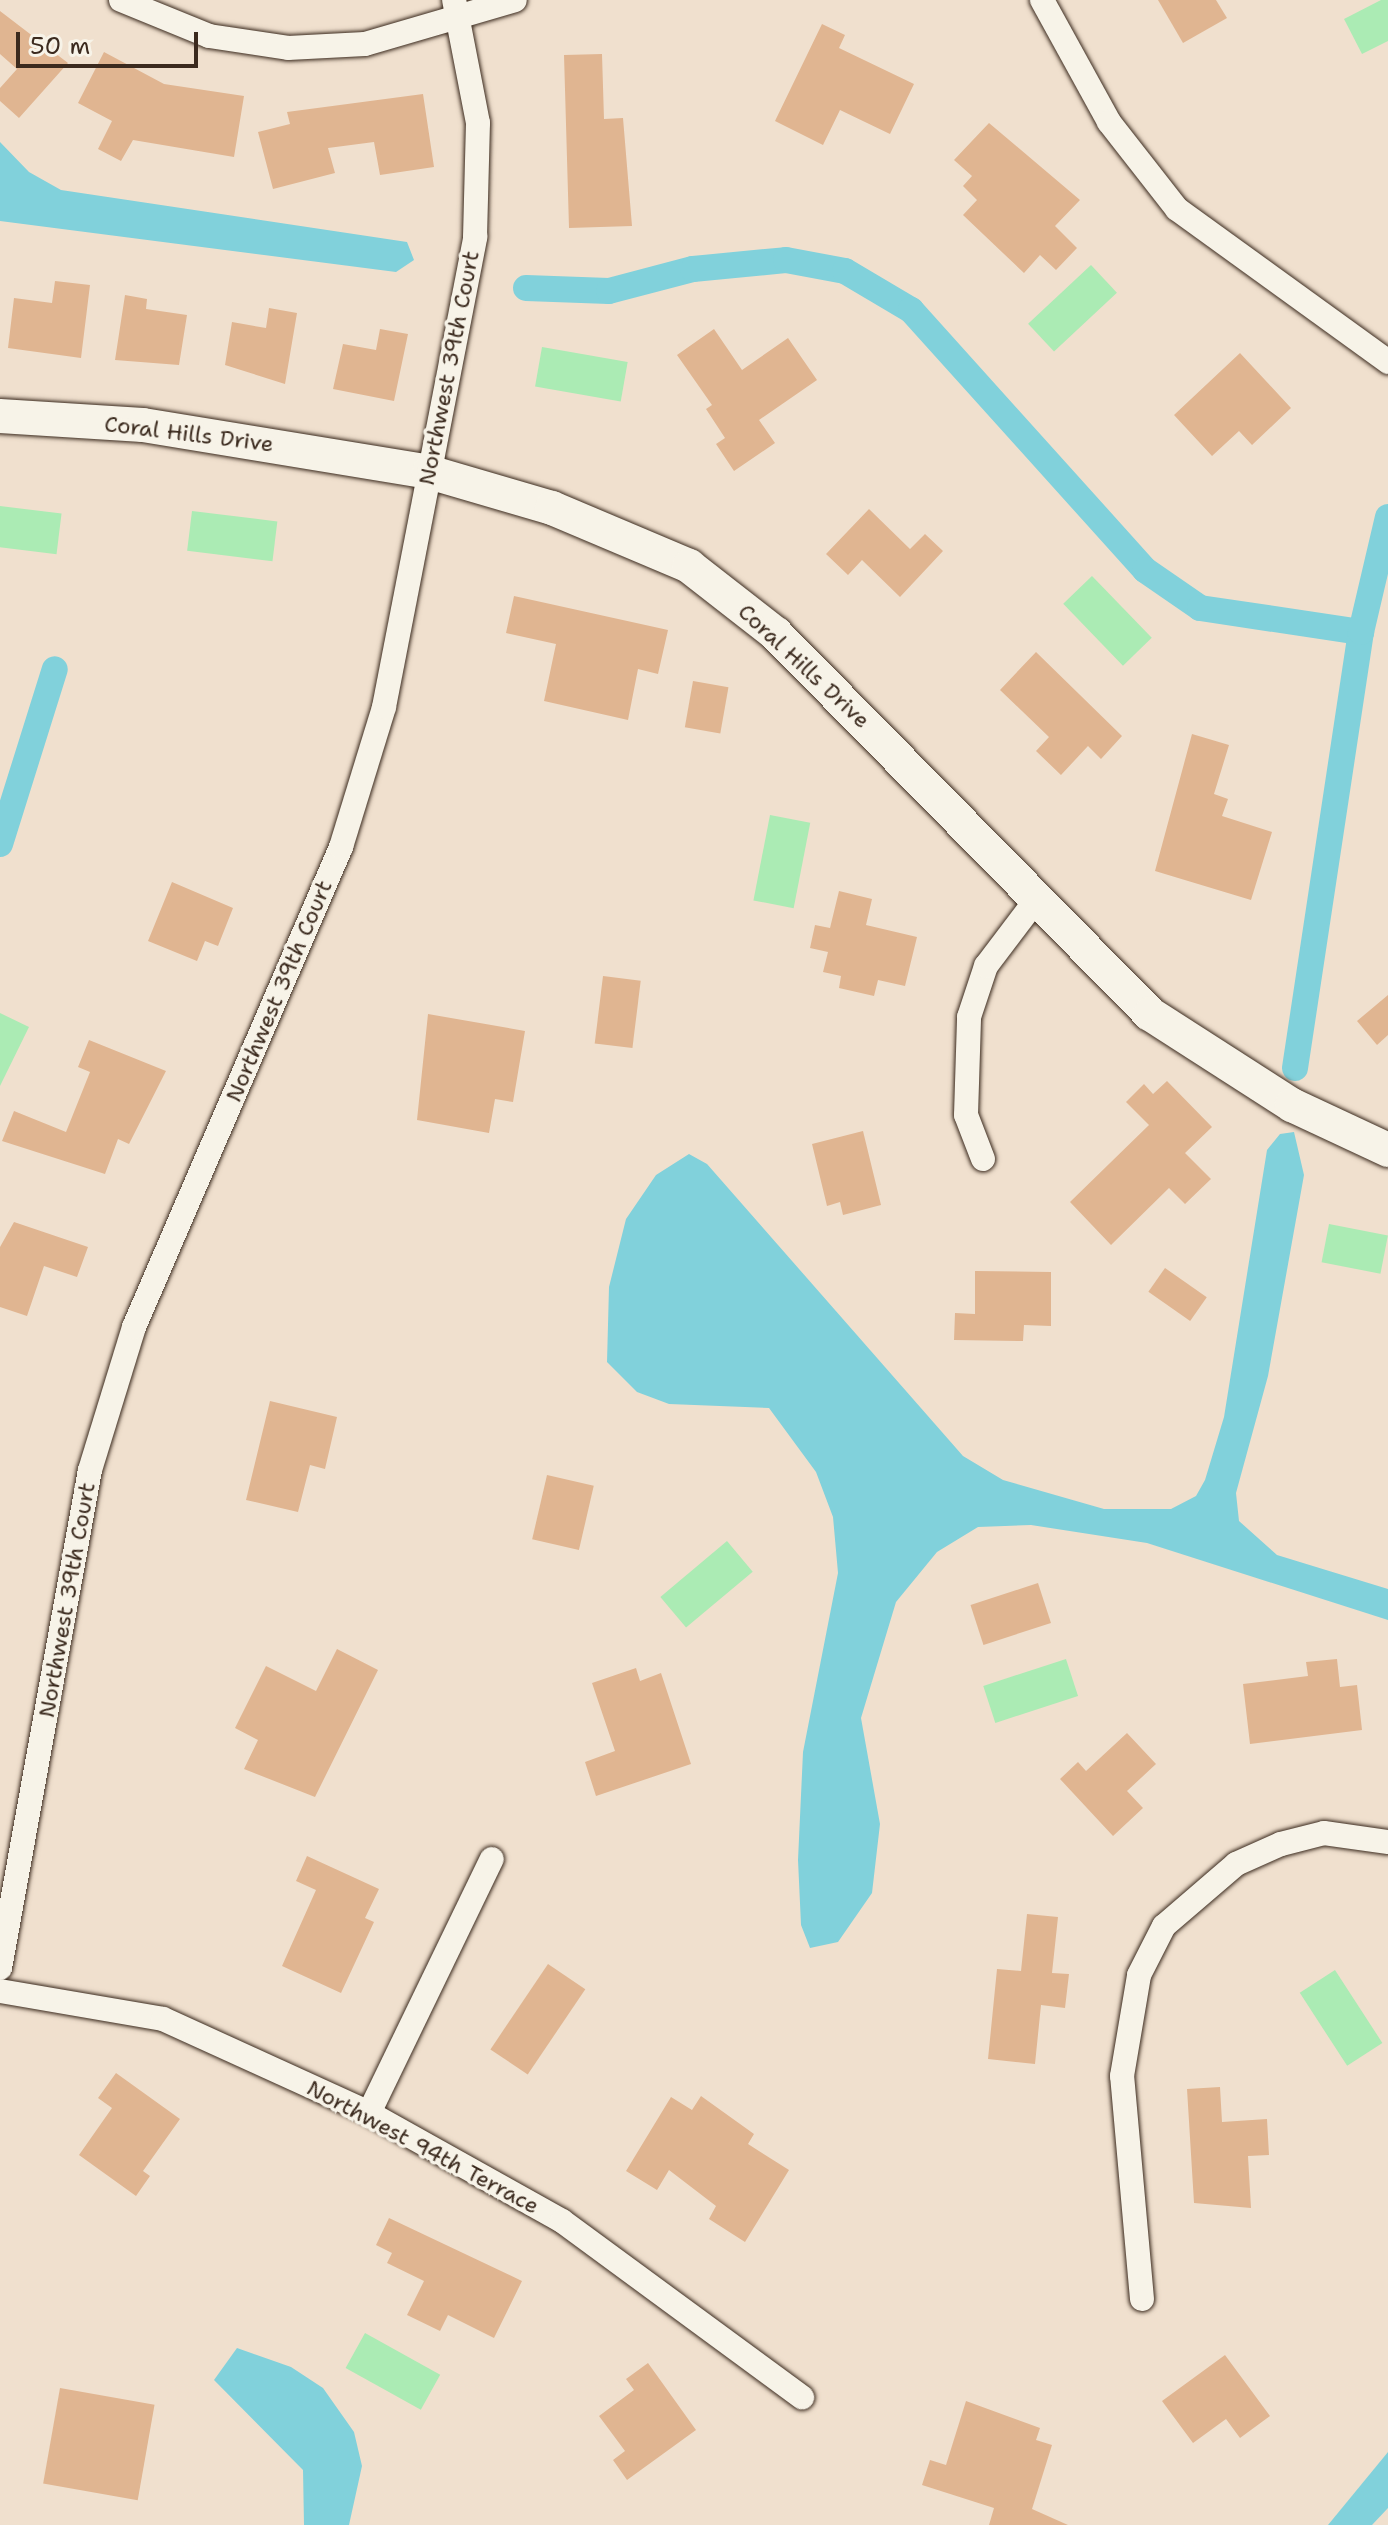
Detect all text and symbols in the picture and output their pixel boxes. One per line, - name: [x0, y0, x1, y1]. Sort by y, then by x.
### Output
- scale bar: [20, 16, 202, 66]
- text: 50 m: [30, 30, 90, 62]
- street label: Northwest 39th Court: [413, 248, 485, 488]
- street label: Coral Hills Drive: [103, 411, 275, 457]
- street label: Coral Hills Drive: [733, 598, 875, 734]
- street label: Northwest 39th Court: [220, 876, 338, 1106]
- street label: Northwest 39th Court: [33, 1480, 101, 1720]
- street label: Northwest 94th Terrace: [302, 2075, 544, 2219]

